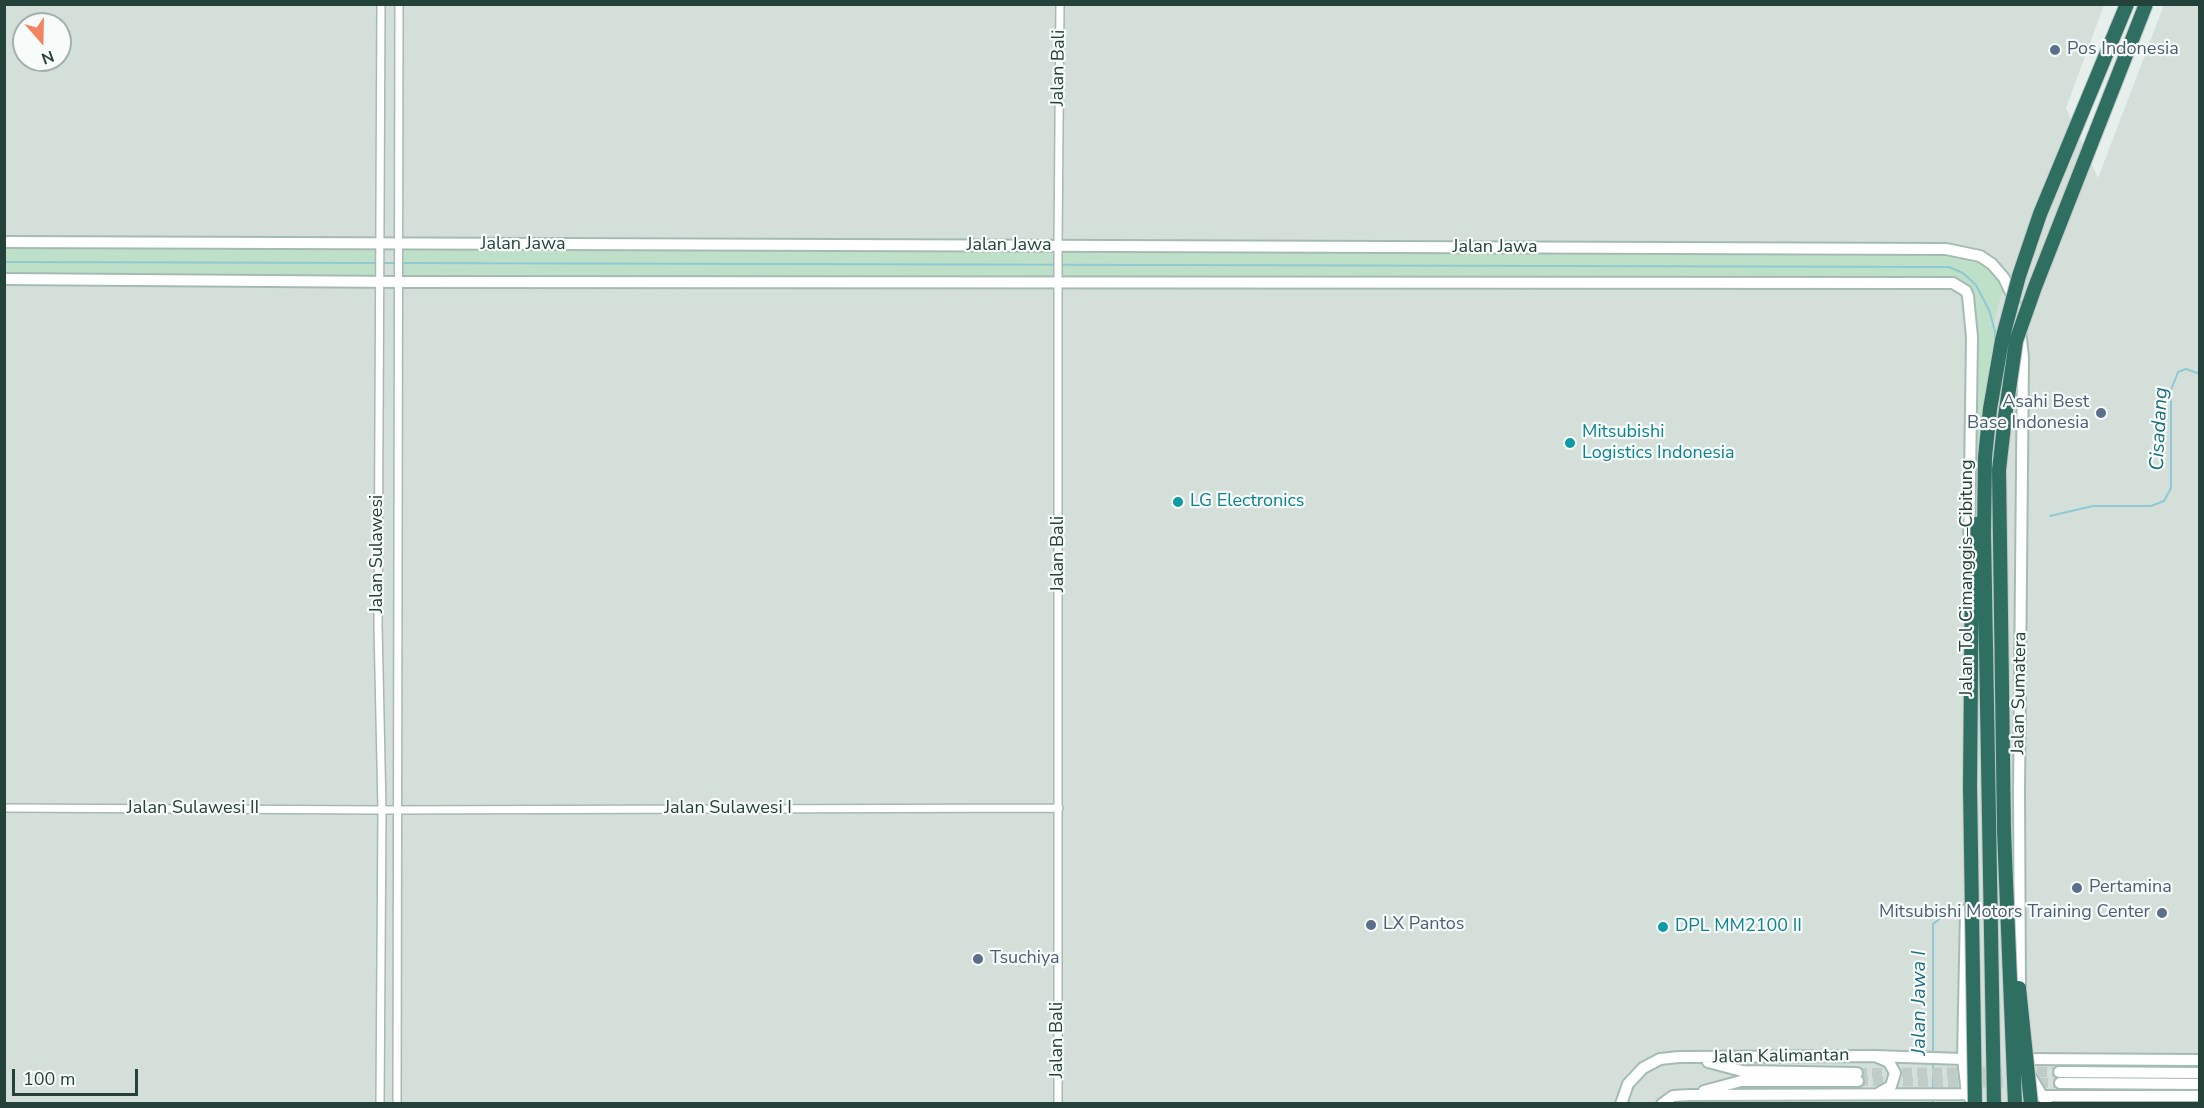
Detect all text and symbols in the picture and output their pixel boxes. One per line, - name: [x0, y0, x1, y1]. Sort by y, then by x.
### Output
- north arrow: [12, 12, 72, 72]
- street label: Jalan Bali: [1048, 30, 1070, 106]
- place label: Pos Indonesia: [2067, 39, 2179, 61]
- marker: Pos Indonesia: [2048, 43, 2062, 57]
- text: N: [38, 45, 57, 69]
- street label: Jalan Jawa: [481, 234, 565, 256]
- street label: Jalan Jawa: [967, 235, 1051, 257]
- street label: Jalan Jawa: [1453, 237, 1537, 259]
- water label: Cisadang: [2146, 387, 2174, 471]
- place label: Asahi Best Base Indonesia: [1967, 392, 2089, 434]
- marker: Asahi Best Base Indonesia: [2094, 406, 2108, 420]
- place label: Mitsubishi Logistics Indonesia: [1582, 422, 1735, 464]
- marker: Mitsubishi Logistics Indonesia: [1563, 436, 1577, 450]
- street label: Jalan Tol Cimanggis–Cibitung: [1957, 459, 1979, 697]
- place label: LG Electronics: [1190, 491, 1304, 513]
- street label: Jalan Sulawesi: [367, 495, 389, 613]
- marker: LG Electronics: [1171, 495, 1185, 509]
- street label: Jalan Bali: [1048, 516, 1070, 592]
- street label: Jalan Sumatera: [2008, 631, 2032, 755]
- street label: Jalan Sulawesi II: [127, 798, 259, 820]
- street label: Jalan Sulawesi I: [664, 798, 792, 820]
- place label: Pertamina: [2089, 877, 2172, 899]
- marker: Pertamina: [2070, 881, 2084, 895]
- place label: Mitsubishi Motors Training Center: [1879, 902, 2150, 924]
- marker: Mitsubishi Motors Training Center: [2155, 906, 2169, 920]
- place label: LX Pantos: [1383, 914, 1464, 936]
- place label: DPL MM2100 II: [1675, 916, 1802, 938]
- marker: LX Pantos: [1364, 918, 1378, 932]
- marker: DPL MM2100 II: [1656, 920, 1670, 934]
- place label: Tsuchiya: [990, 948, 1060, 970]
- water label: Jalan Jawa I: [1908, 951, 1932, 1055]
- marker: Tsuchiya: [971, 952, 985, 966]
- street label: Jalan Bali: [1047, 1002, 1069, 1078]
- street label: Jalan Kalimantan: [1713, 1045, 1849, 1069]
- scale bar: [15, 1057, 141, 1095]
- text: 100 m: [23, 1067, 75, 1091]

